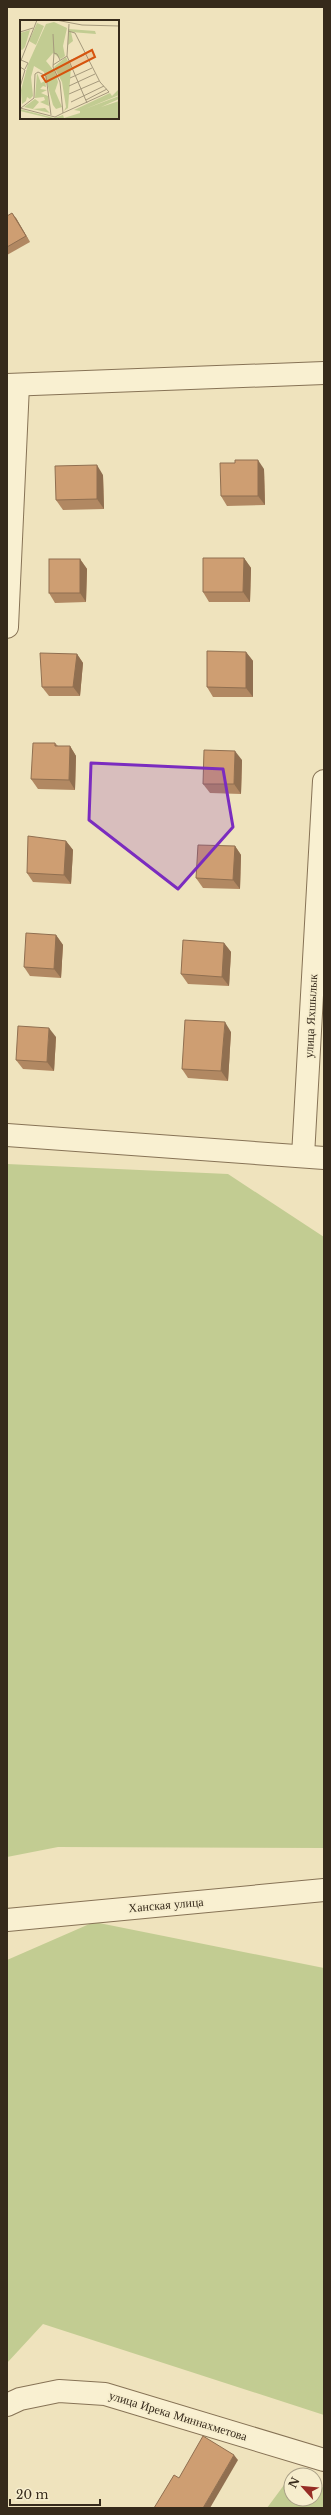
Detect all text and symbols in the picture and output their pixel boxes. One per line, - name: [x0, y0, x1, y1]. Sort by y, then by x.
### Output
- inset map: [20, 20, 119, 119]
- street label: улица Яхшылык: [301, 973, 320, 1058]
- street label: Ханская улица: [128, 1894, 205, 1915]
- street label: улица Ирека Миннахметова: [107, 2387, 250, 2444]
- north arrow: [283, 2467, 323, 2507]
- text: N: [286, 2474, 303, 2490]
- scale bar: [10, 2481, 100, 2507]
- text: 20 m: [16, 2487, 48, 2502]

